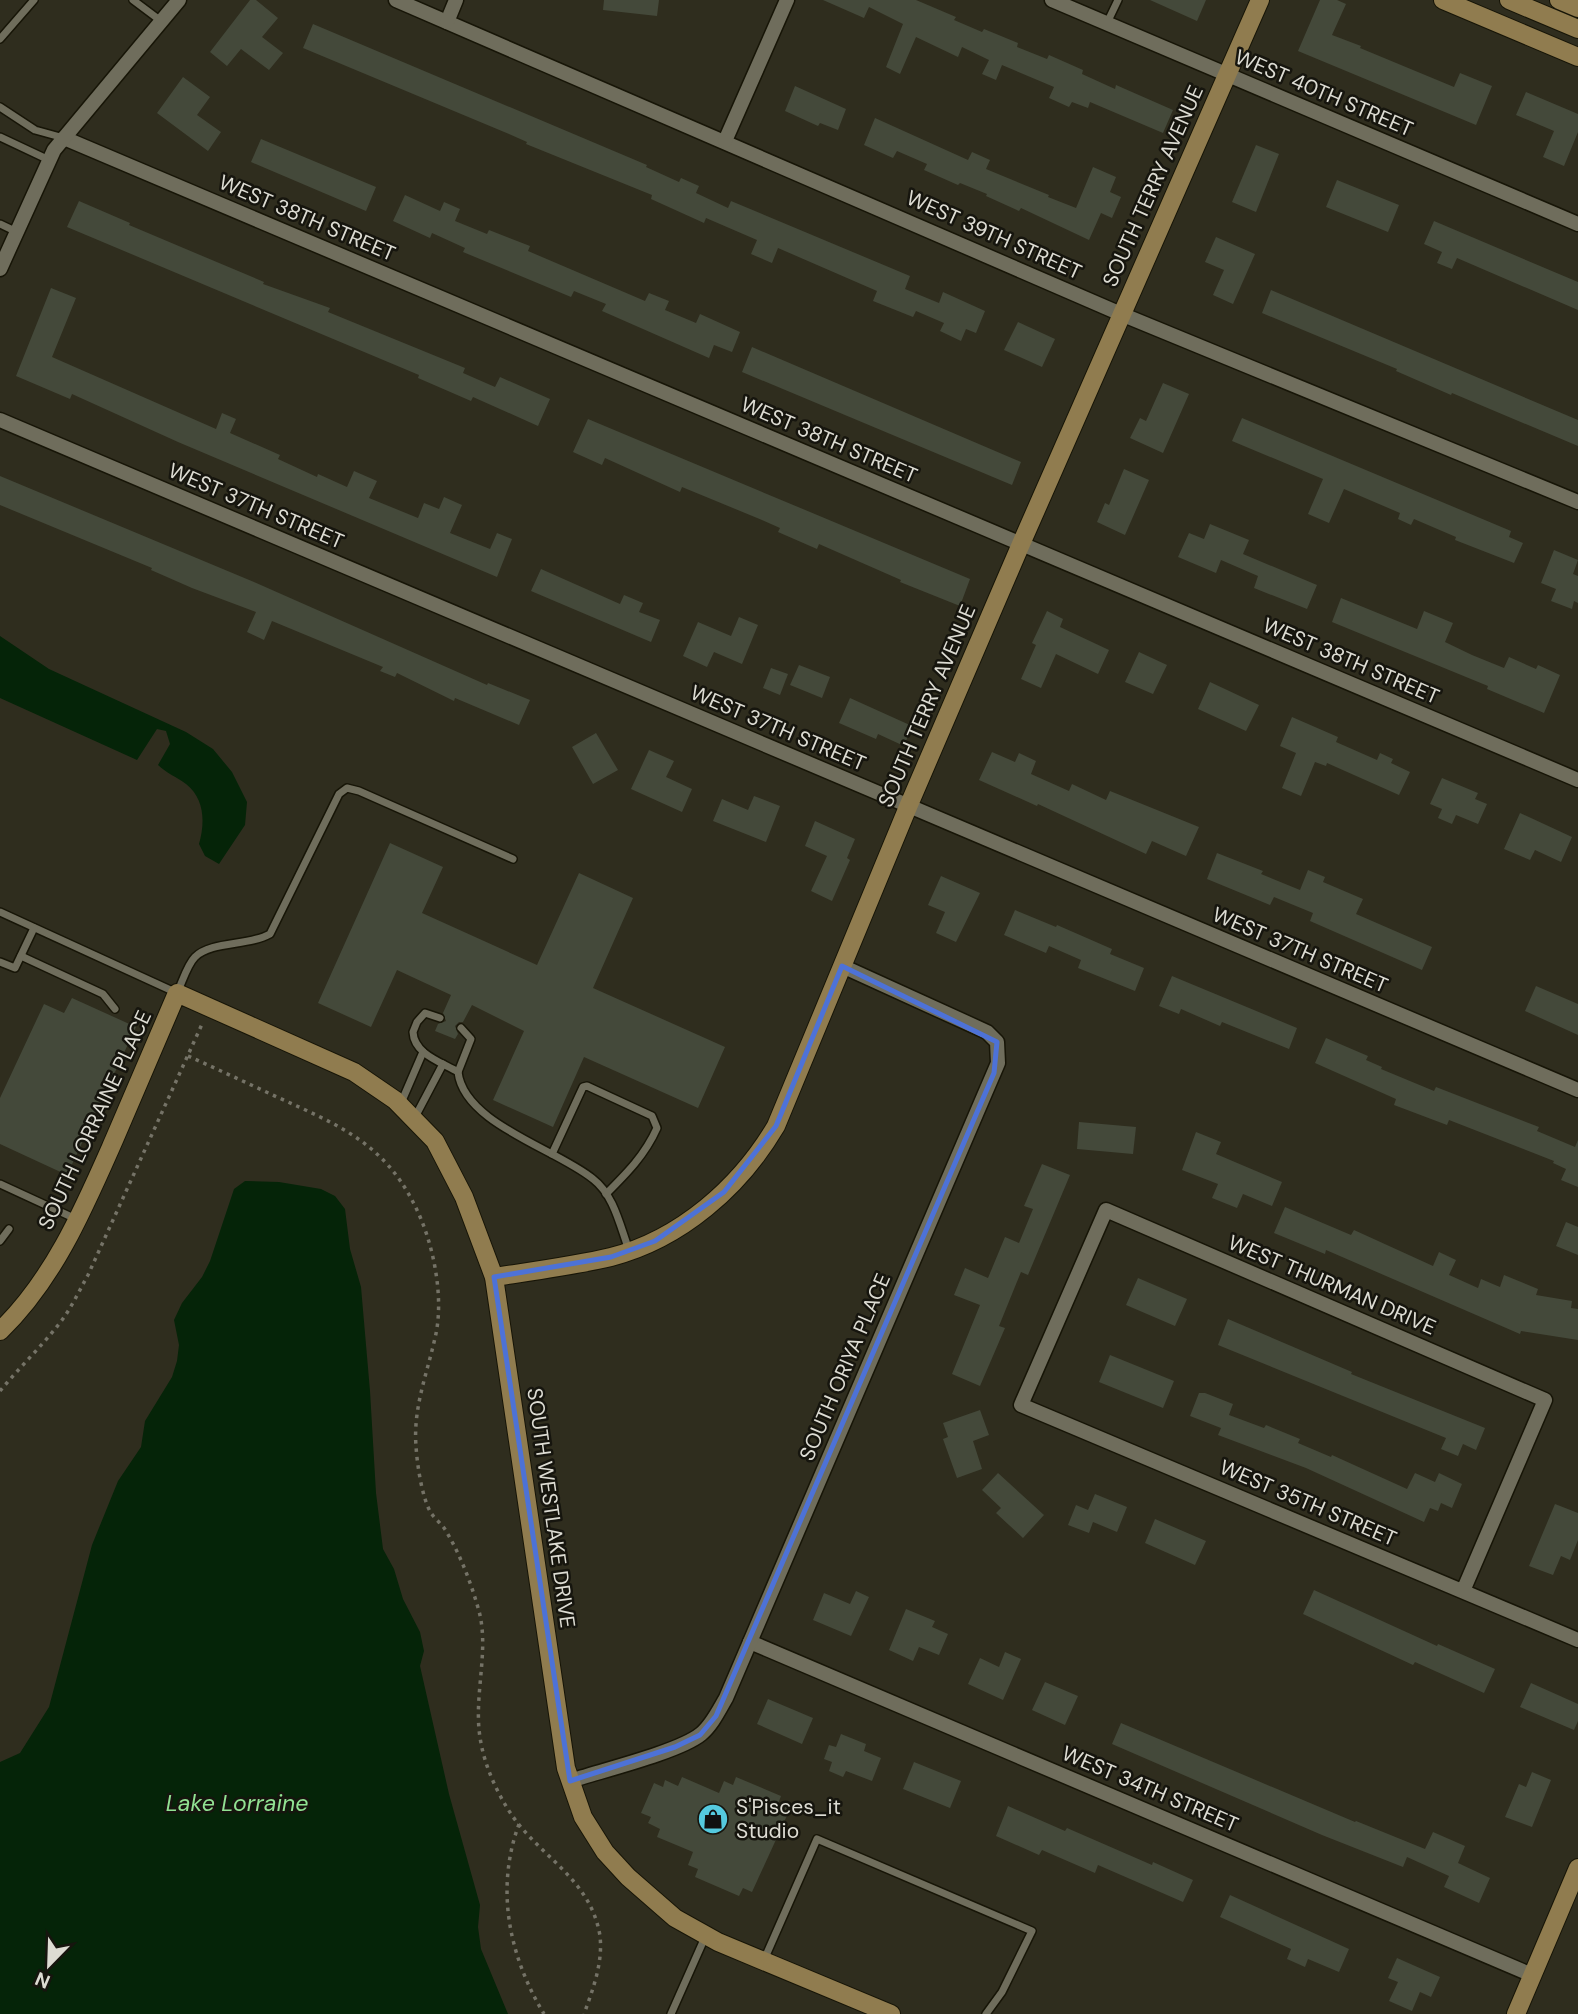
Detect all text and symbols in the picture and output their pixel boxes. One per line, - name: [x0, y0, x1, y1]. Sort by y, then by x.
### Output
- street label: WEST 40TH STREET: [1231, 43, 1418, 143]
- street label: SOUTH TERRY AVENUE: [1096, 81, 1210, 291]
- street label: WEST 38TH STREET: [214, 168, 400, 268]
- street label: WEST 39TH STREET: [902, 184, 1086, 286]
- street label: WEST 38TH STREET: [736, 390, 922, 490]
- street label: WEST 37TH STREET: [164, 456, 348, 556]
- street label: SOUTH TERRY AVENUE: [872, 600, 982, 812]
- street label: WEST 38TH STREET: [1258, 611, 1444, 711]
- street label: WEST 37TH STREET: [686, 678, 870, 778]
- street label: WEST 37TH STREET: [1208, 900, 1392, 1000]
- street label: SOUTH LORRAINE PLACE: [32, 1006, 158, 1234]
- street label: WEST THURMAN DRIVE: [1224, 1229, 1440, 1341]
- street label: SOUTH ORIYA PLACE: [793, 1269, 897, 1465]
- street label: SOUTH WESTLAKE DRIVE: [520, 1386, 582, 1630]
- street label: WEST 35TH STREET: [1215, 1453, 1401, 1553]
- street label: WEST 34TH STREET: [1058, 1739, 1243, 1839]
- water label: Lake Lorraine: [166, 1788, 308, 1818]
- place label: S'Pisces_it Studio: [736, 1793, 841, 1845]
- shop icon: S'Pisces_it Studio: [696, 1802, 730, 1836]
- north arrow: [14, 1930, 84, 2000]
- text: N: [31, 1966, 54, 1994]

